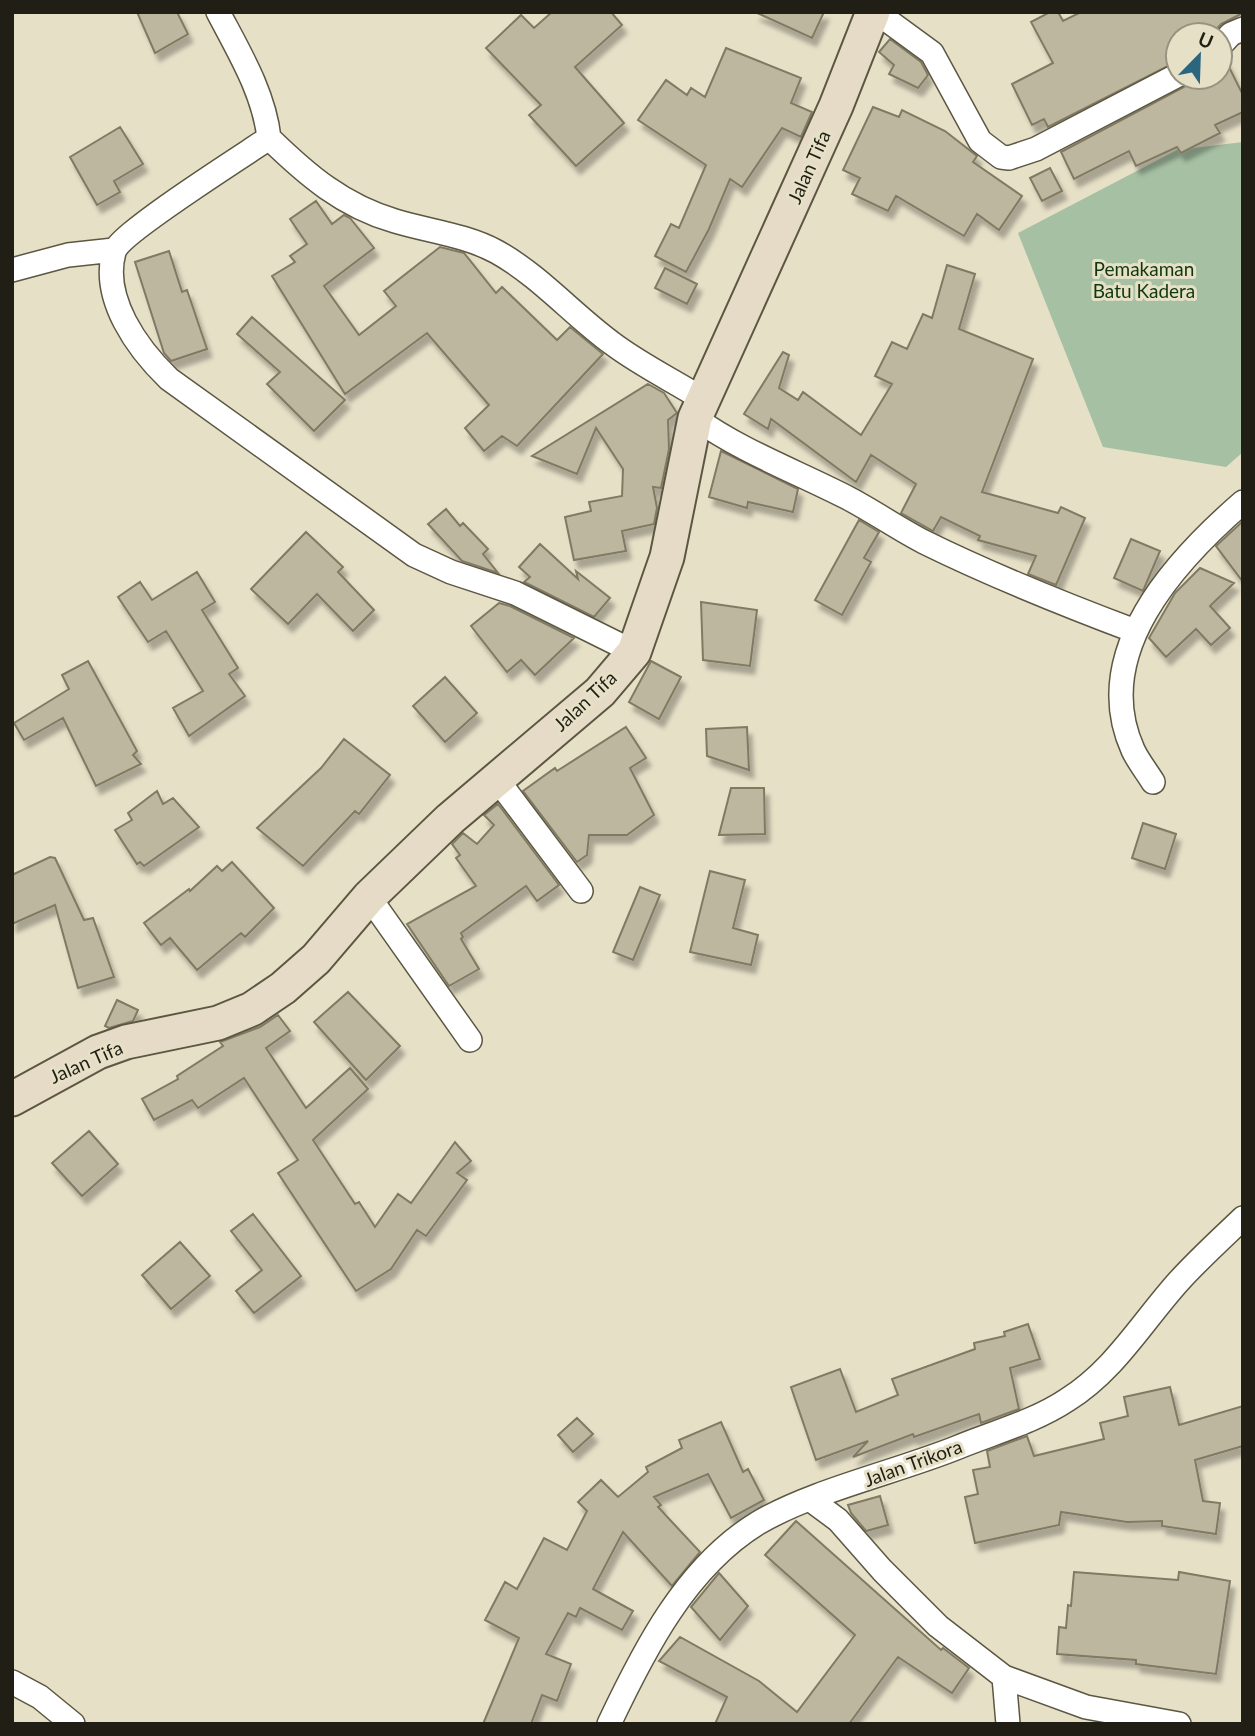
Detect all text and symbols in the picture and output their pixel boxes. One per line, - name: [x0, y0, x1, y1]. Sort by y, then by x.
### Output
- north arrow: [1164, 21, 1234, 91]
- text: U: [1195, 27, 1217, 53]
- street label: Jalan Tifa: [782, 127, 835, 207]
- park label: Pemakaman Batu Kadera: [1093, 257, 1195, 302]
- street label: Jalan Tifa: [548, 666, 621, 736]
- street label: Jalan Tifa: [46, 1035, 126, 1088]
- street label: Jalan Trikora: [861, 1434, 965, 1491]

